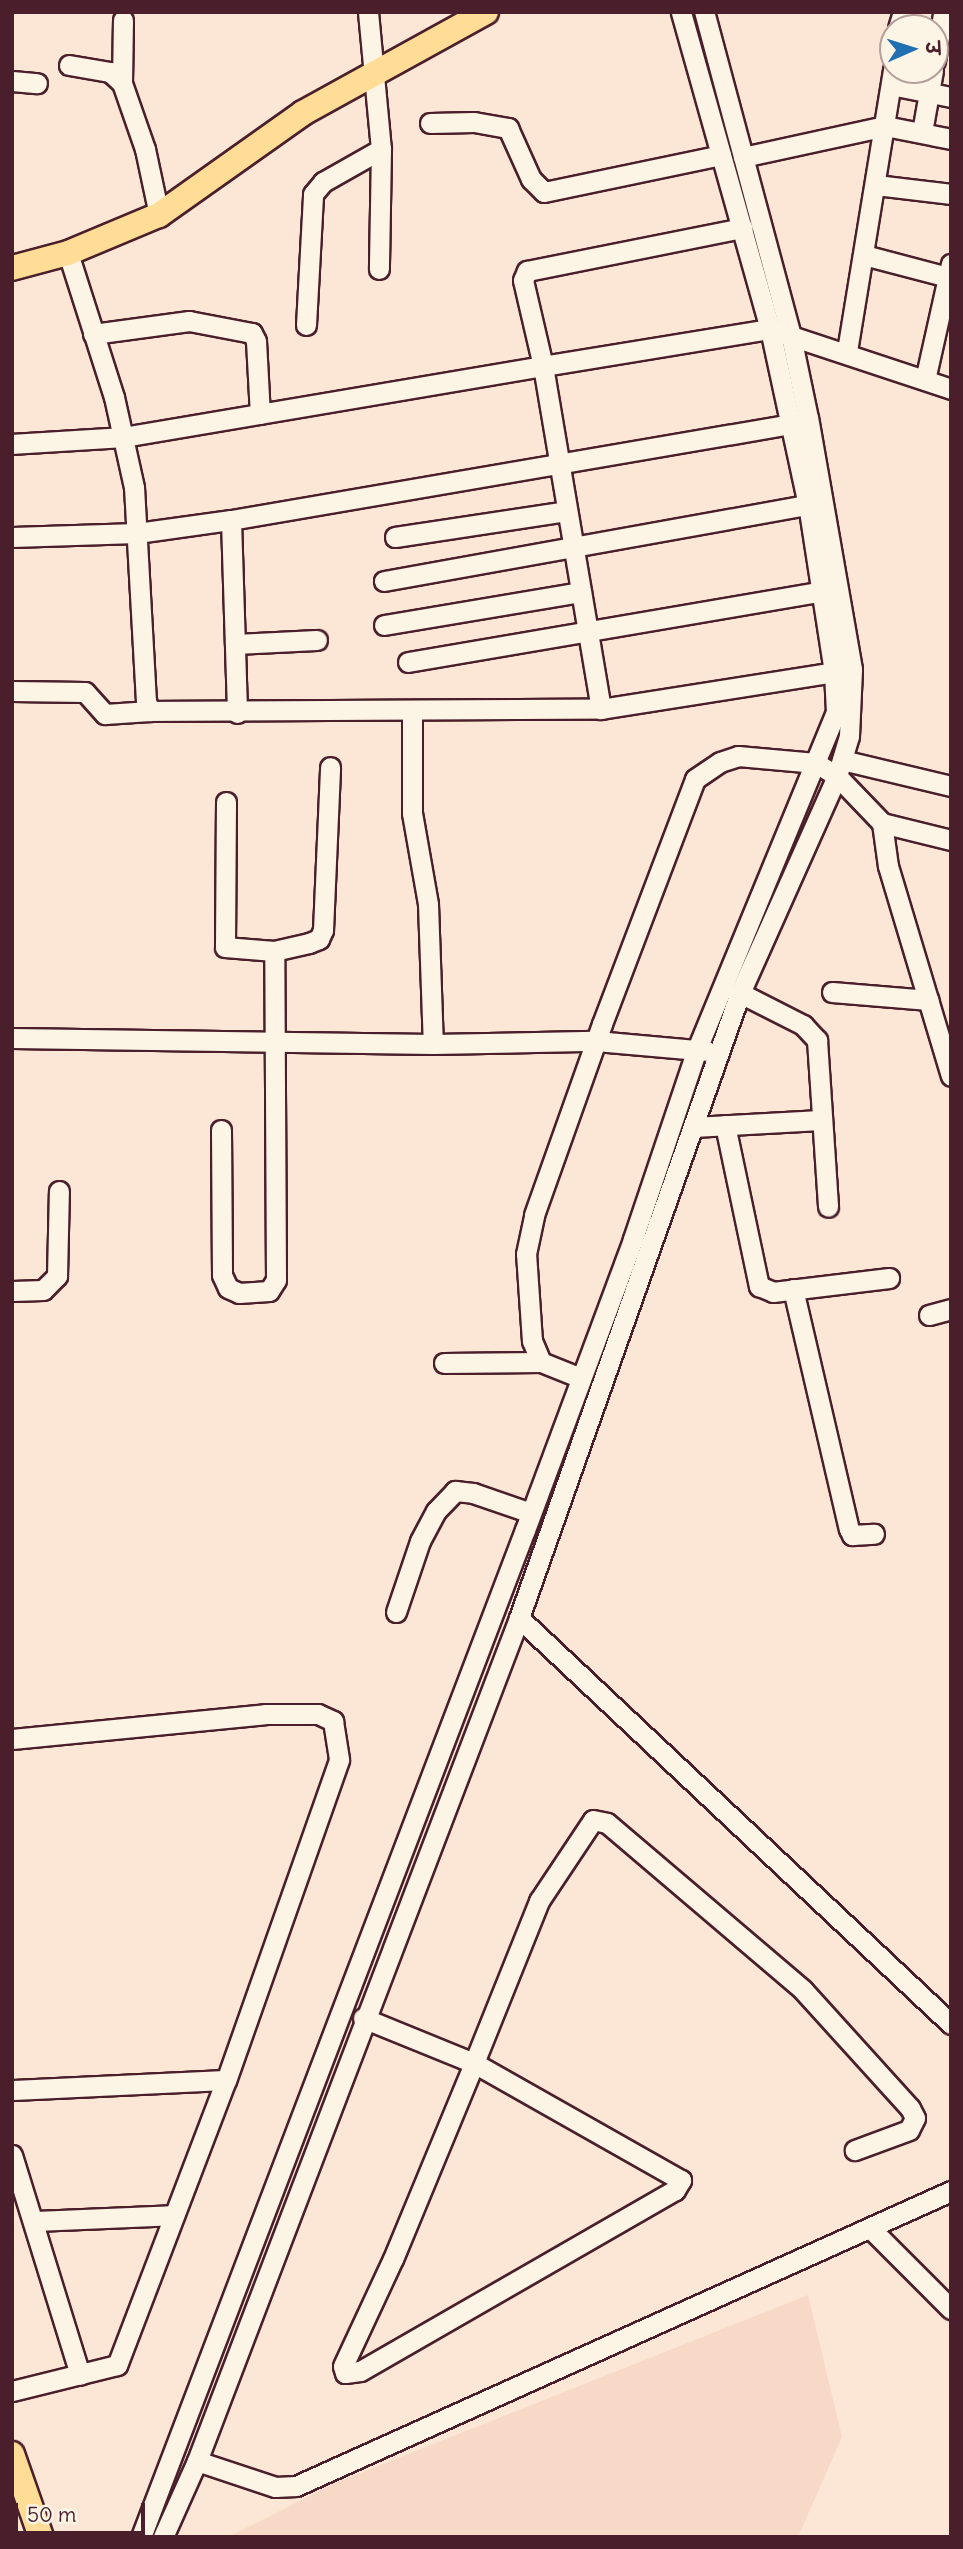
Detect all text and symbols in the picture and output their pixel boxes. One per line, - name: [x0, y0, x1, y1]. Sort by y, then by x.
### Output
- north arrow: [879, 14, 949, 84]
- text: उ: [921, 41, 945, 55]
- scale bar: [18, 2490, 149, 2534]
- text: 50 m: [27, 2501, 76, 2528]

